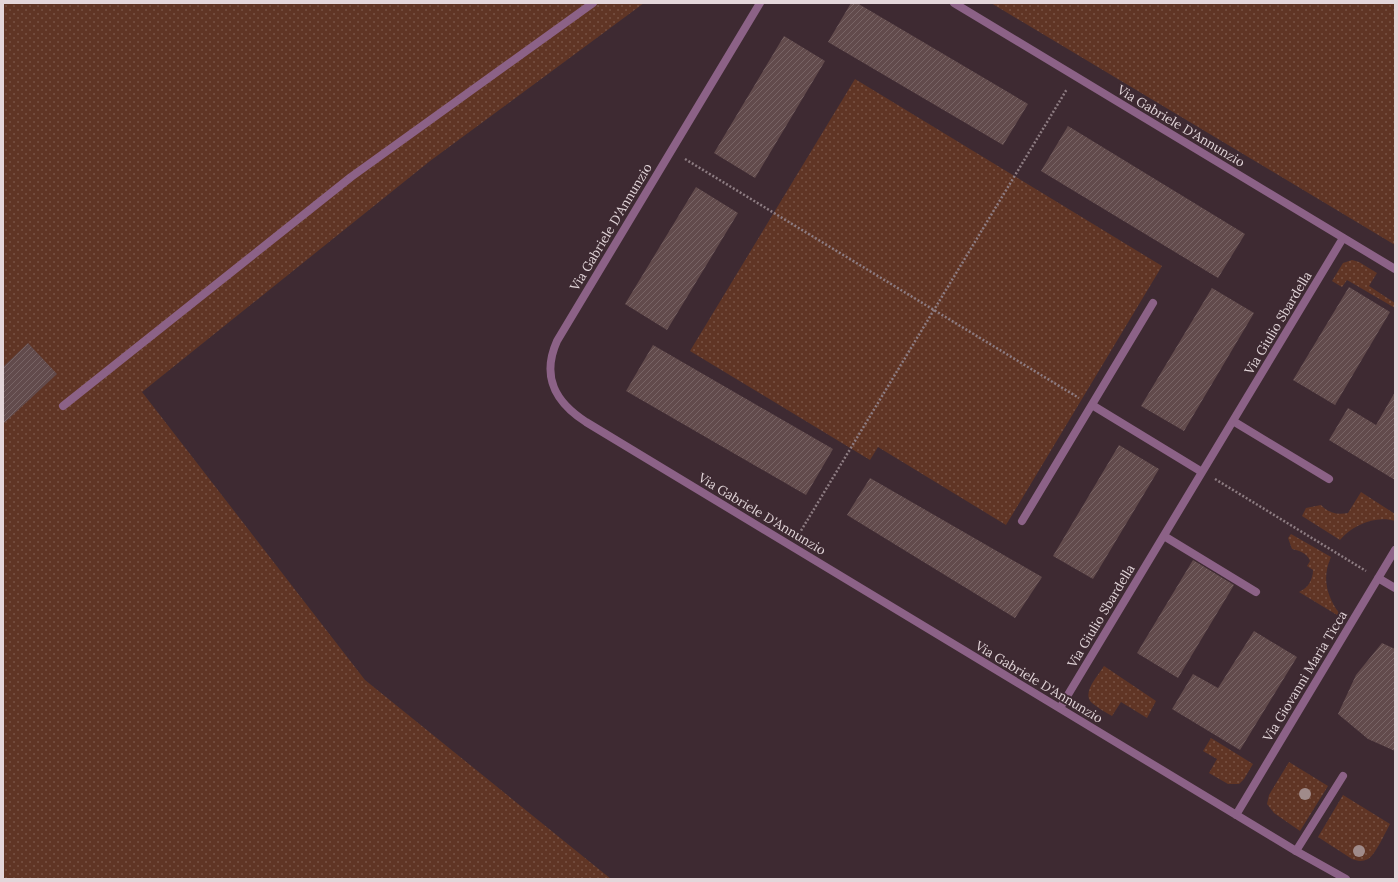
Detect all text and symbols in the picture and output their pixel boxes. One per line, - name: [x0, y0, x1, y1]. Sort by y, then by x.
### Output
- street label: Via Gabriele D'Annunzio: [1113, 81, 1248, 171]
- street label: Via Gabriele D'Annunzio: [566, 160, 656, 295]
- street label: Via Giulio Sbardella: [1240, 268, 1316, 379]
- street label: Via Gabriele D'Annunzio: [694, 469, 829, 559]
- street label: Via Giulio Sbardella: [1063, 561, 1139, 672]
- street label: Via Giovanni Maria Ticca: [1259, 607, 1351, 745]
- street label: Via Gabriele D'Annunzio: [971, 637, 1106, 727]

